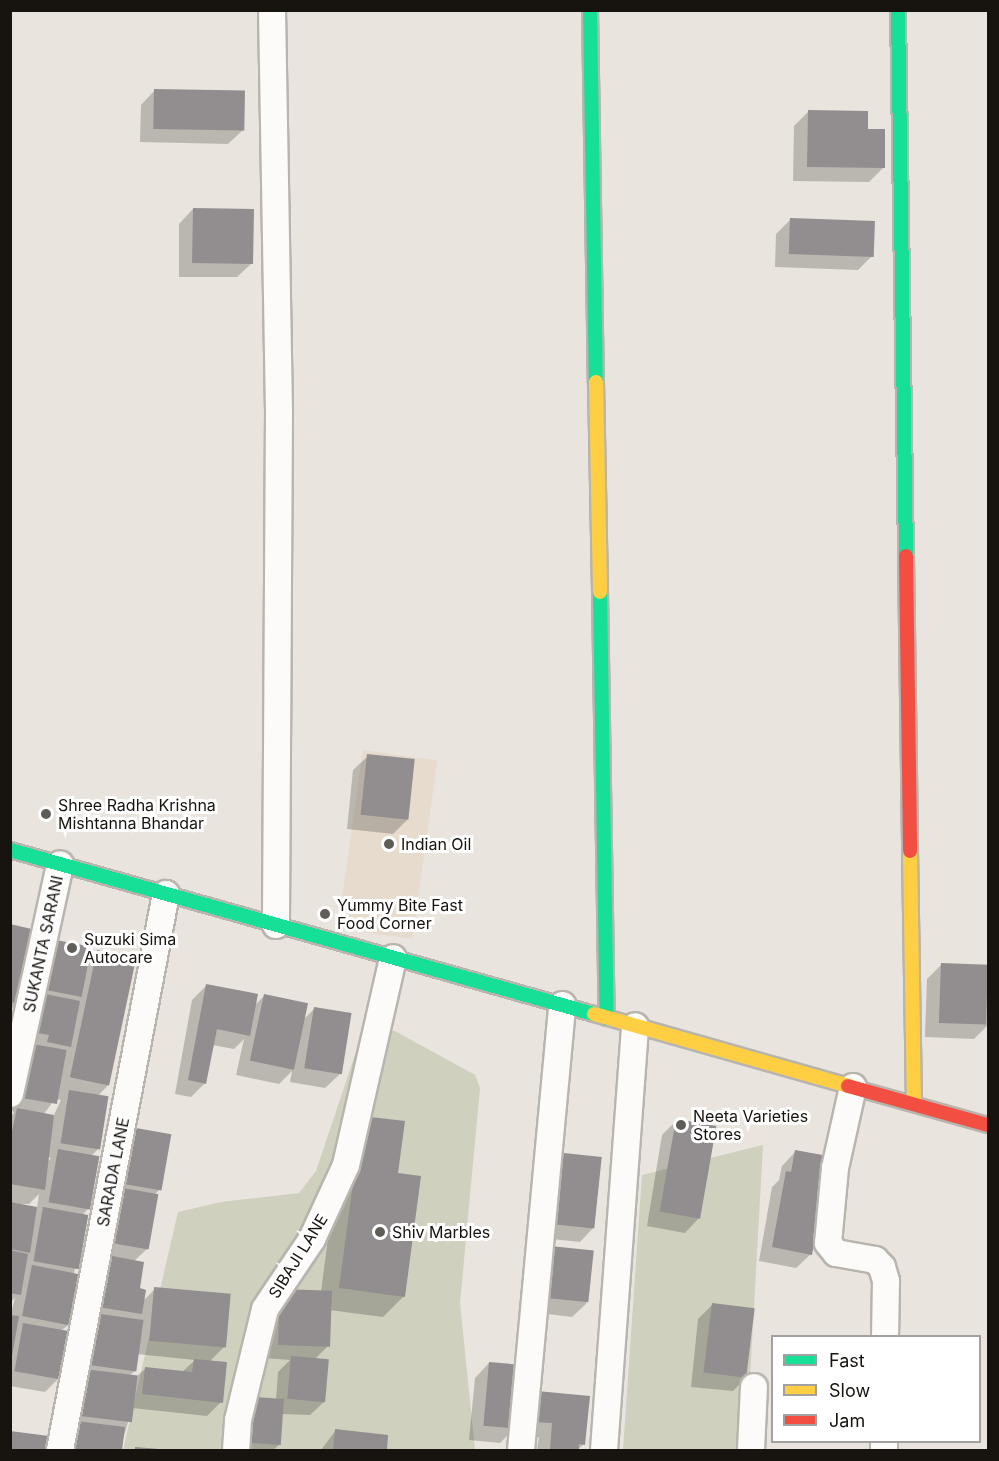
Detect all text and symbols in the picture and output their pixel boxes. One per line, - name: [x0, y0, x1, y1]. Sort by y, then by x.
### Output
- place label: Shree Radha Krishna Mishtanna Bhandar: [58, 795, 216, 833]
- marker: Shree Radha Krishna Mishtanna Bhandar: [39, 807, 53, 821]
- place label: Indian Oil: [401, 834, 471, 854]
- marker: Indian Oil: [382, 837, 396, 851]
- street label: SUKANTA SARANI: [19, 874, 67, 1014]
- place label: Yummy Bite Fast Food Corner: [337, 895, 463, 933]
- marker: Yummy Bite Fast Food Corner: [318, 907, 332, 921]
- place label: Suzuki Sima Autocare: [84, 929, 176, 967]
- marker: Suzuki Sima Autocare: [65, 941, 79, 955]
- place label: Neeta Varieties Stores: [693, 1106, 808, 1144]
- street label: SARADA LANE: [93, 1116, 133, 1228]
- marker: Neeta Varieties Stores: [674, 1118, 688, 1132]
- street label: SIBAJI LANE: [264, 1210, 332, 1302]
- place label: Shiv Marbles: [392, 1222, 490, 1242]
- marker: Shiv Marbles: [373, 1225, 387, 1239]
- legend: [771, 1335, 981, 1443]
- text: Fast: [829, 1350, 865, 1371]
- text: Slow: [829, 1380, 870, 1401]
- text: Jam: [829, 1410, 865, 1431]

